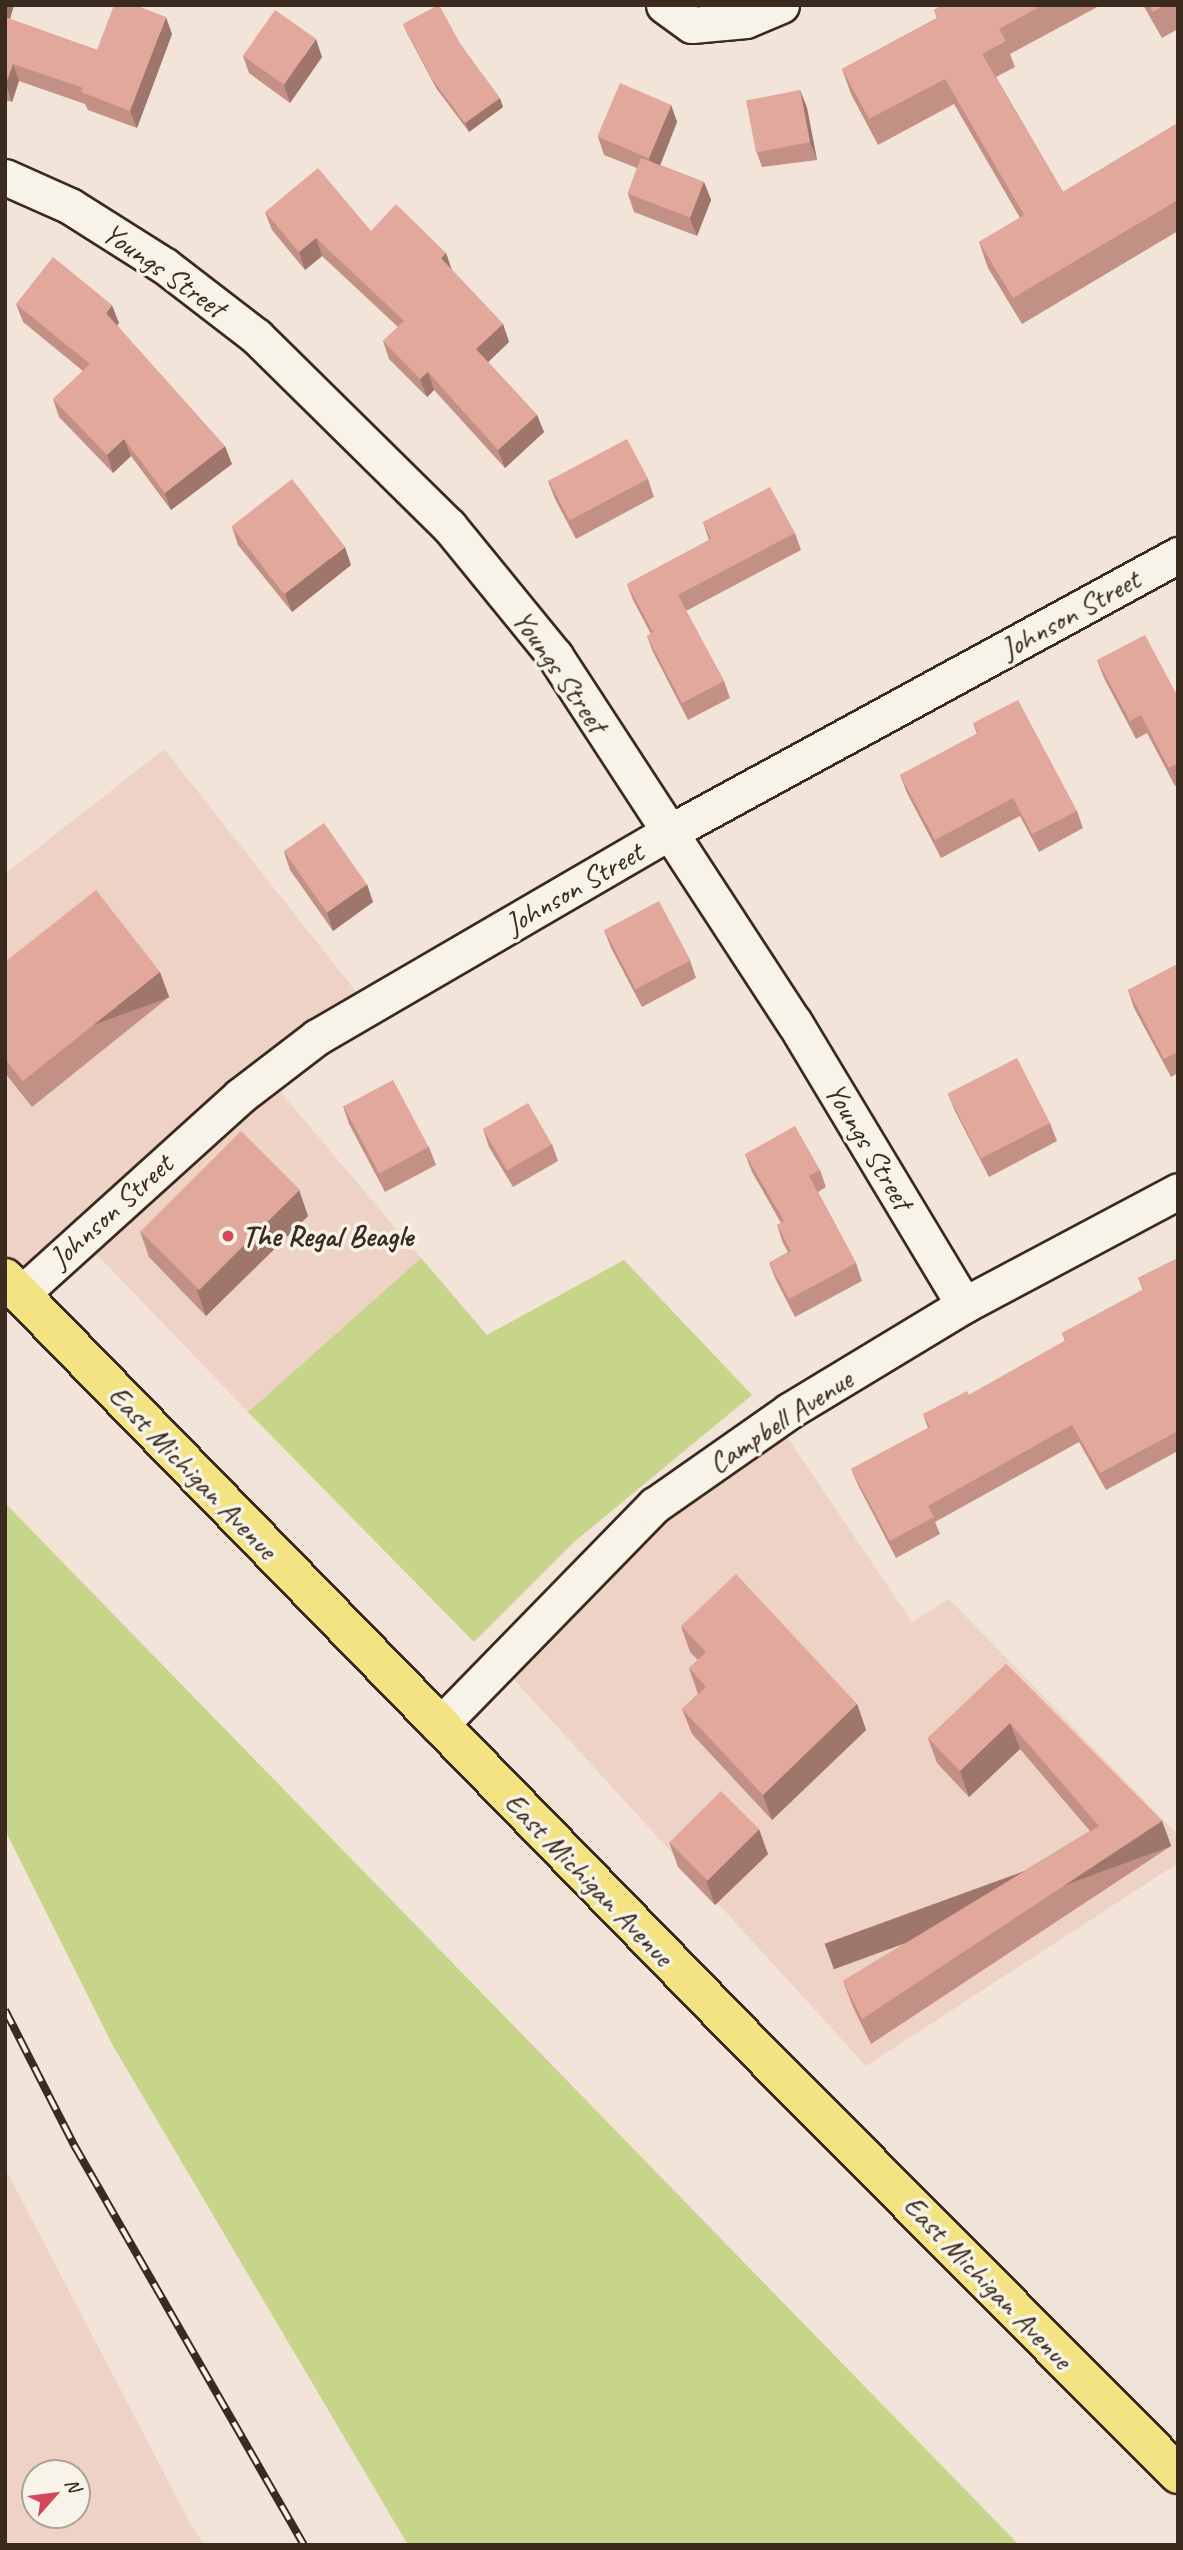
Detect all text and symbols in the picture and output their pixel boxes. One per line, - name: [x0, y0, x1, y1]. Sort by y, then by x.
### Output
- street label: Youngs Street: [96, 215, 232, 325]
- street label: Johnson Street: [994, 561, 1146, 667]
- street label: Youngs Street: [505, 603, 615, 739]
- street label: Johnson Street: [498, 834, 650, 942]
- street label: Youngs Street: [817, 1076, 921, 1216]
- street label: Johnson Street: [42, 1146, 180, 1276]
- place label: The Regal Beagle: [242, 1218, 414, 1254]
- marker: The Regal Beagle: [220, 1228, 236, 1244]
- street label: Campbell Avenue: [701, 1361, 859, 1481]
- street label: East Michigan Avenue: [101, 1378, 285, 1566]
- street label: East Michigan Avenue: [497, 1785, 681, 1973]
- street label: East Michigan Avenue: [896, 2188, 1080, 2376]
- north arrow: [21, 2459, 91, 2529]
- text: N: [59, 2474, 86, 2496]

